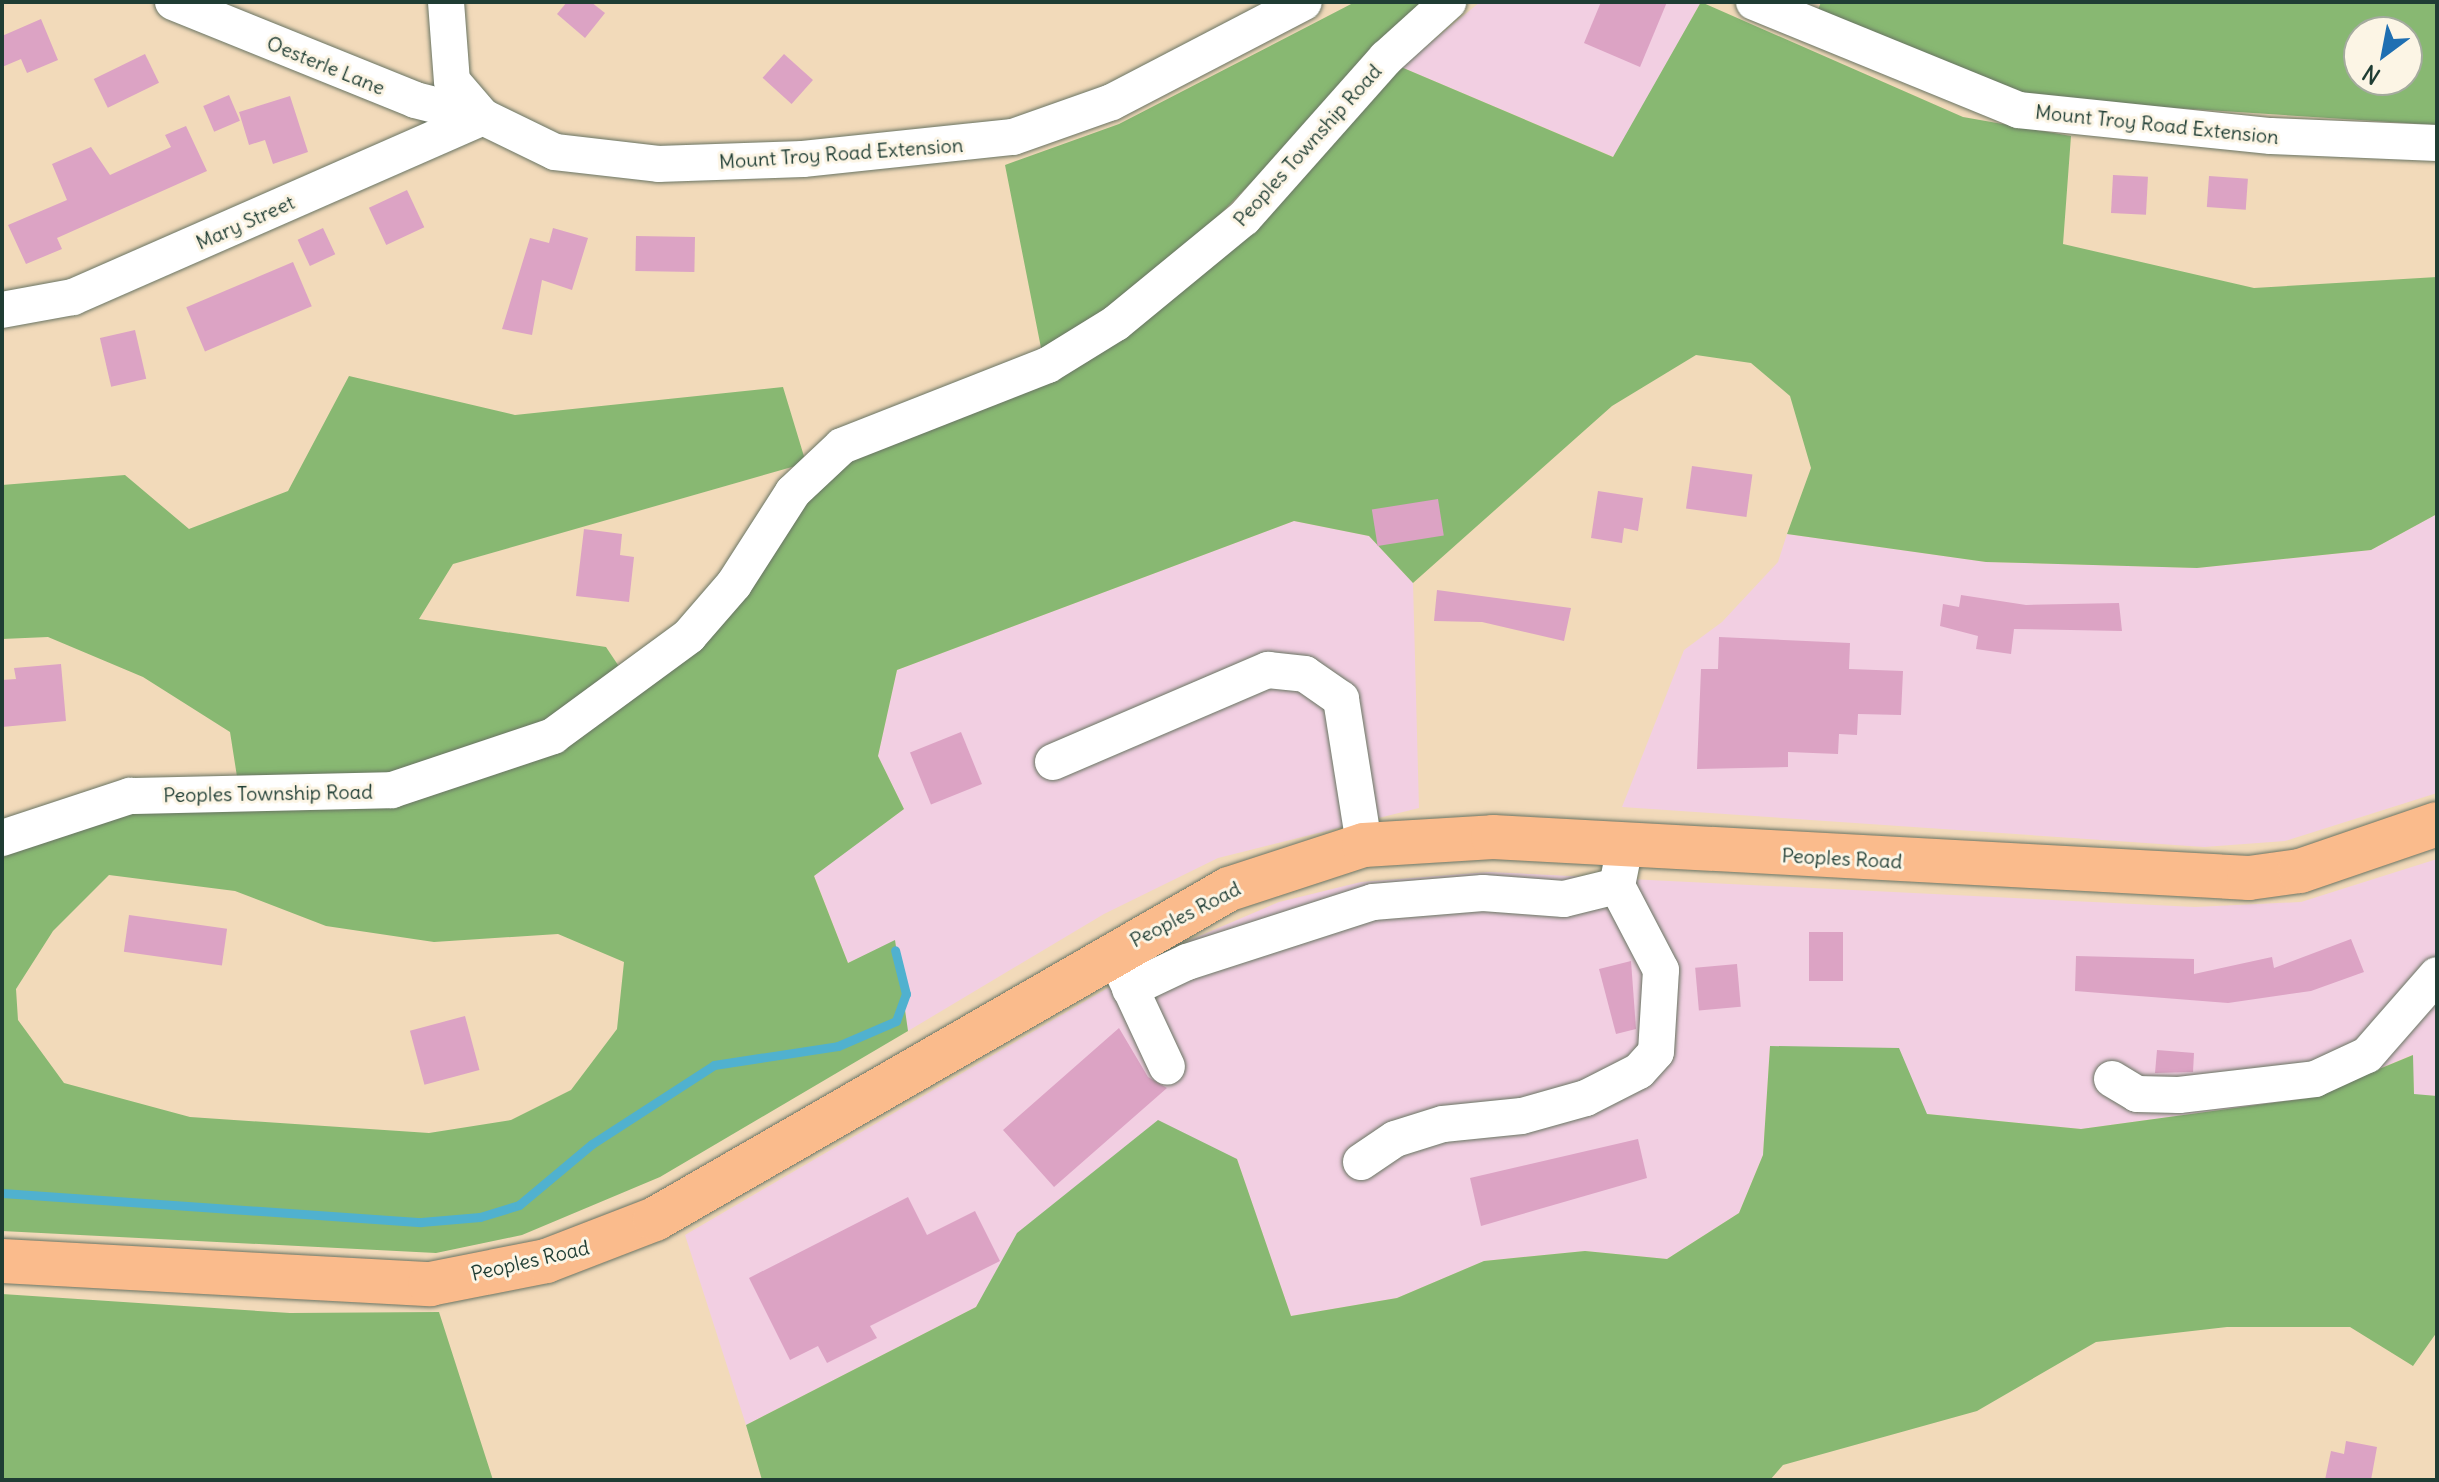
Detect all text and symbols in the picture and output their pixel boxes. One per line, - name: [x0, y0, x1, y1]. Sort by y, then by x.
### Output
- north arrow: [2343, 16, 2423, 96]
- street label: Oesterle Lane: [263, 30, 389, 100]
- street label: Peoples Township Road: [1228, 59, 1386, 231]
- text: N: [2357, 59, 2385, 91]
- street label: Mount Troy Road Extension: [2034, 99, 2280, 149]
- street label: Mount Troy Road Extension: [718, 132, 964, 174]
- street label: Mary Street: [192, 190, 298, 254]
- street label: Peoples Township Road: [163, 779, 373, 807]
- street label: Peoples Road: [1781, 843, 1903, 873]
- street label: Peoples Road: [1126, 876, 1244, 952]
- street label: Peoples Road: [468, 1235, 592, 1285]

